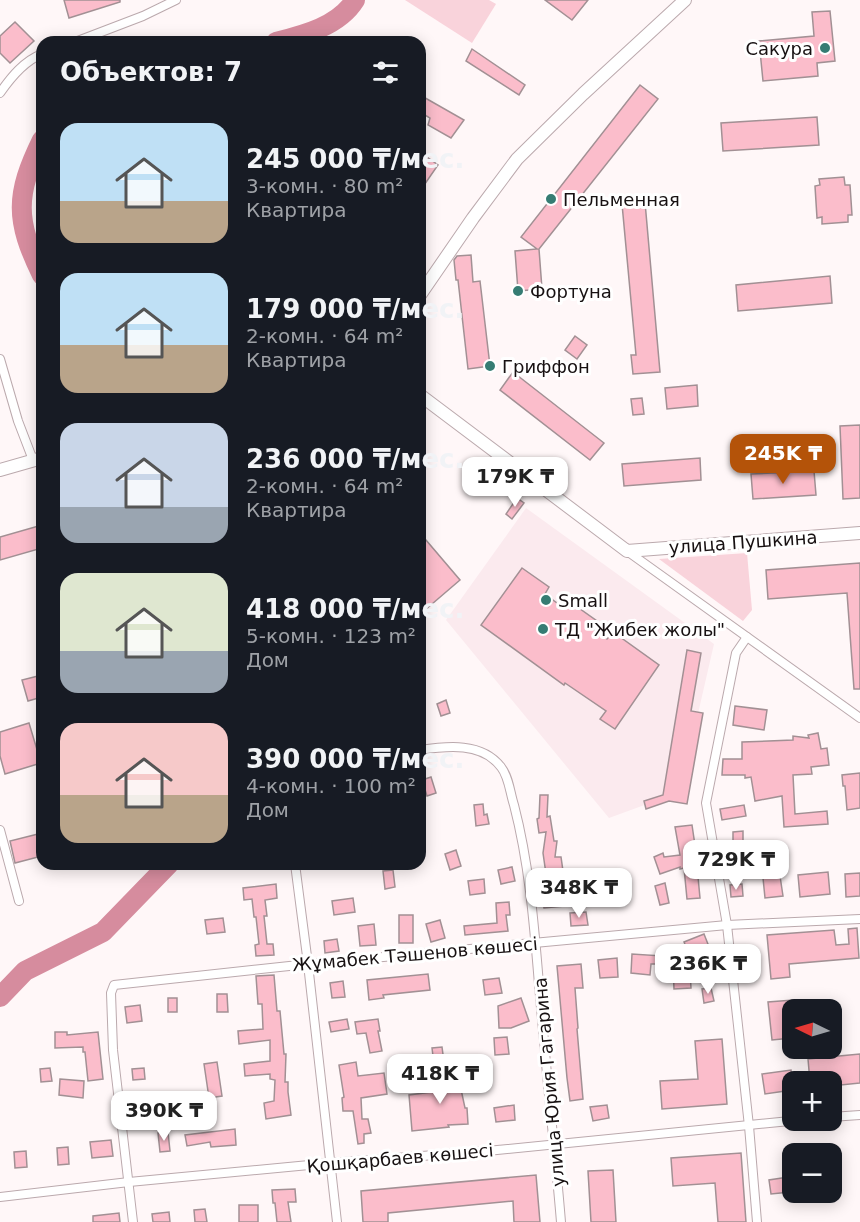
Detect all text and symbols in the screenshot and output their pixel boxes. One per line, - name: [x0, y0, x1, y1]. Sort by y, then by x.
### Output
- place label: Сакура: [745, 38, 813, 59]
- marker: Сакура: [818, 41, 832, 55]
- icon: filters: [369, 56, 402, 89]
- text: Объектов: 7: [60, 57, 242, 87]
- text: 245 000 ₸/мес.: [246, 144, 464, 174]
- icon: home: [108, 147, 180, 219]
- text: 3-комн. · 80 m²: [246, 174, 403, 198]
- place label: Пельменная: [563, 189, 680, 210]
- marker: Пельменная: [544, 192, 558, 206]
- text: Квартира: [246, 198, 347, 222]
- place label: Фортуна: [530, 281, 612, 302]
- marker: Фортуна: [511, 284, 525, 298]
- text: 179 000 ₸/мес.: [246, 294, 464, 324]
- icon: home: [108, 297, 180, 369]
- text: 2-комн. · 64 m²: [246, 324, 403, 348]
- text: Квартира: [246, 348, 347, 372]
- place label: Гриффон: [502, 356, 590, 377]
- marker: Гриффон: [483, 359, 497, 373]
- pin: 245K ₸: [734, 434, 832, 485]
- text: 245K ₸: [744, 441, 822, 465]
- text: 236 000 ₸/мес.: [246, 444, 464, 474]
- icon: home: [108, 447, 180, 519]
- pin: 179K ₸: [466, 457, 564, 508]
- text: 179K ₸: [476, 464, 554, 488]
- text: 2-комн. · 64 m²: [246, 474, 403, 498]
- text: Квартира: [246, 498, 347, 522]
- street label: улица Пушкина: [668, 526, 818, 558]
- place label: Small: [558, 590, 608, 611]
- marker: Small: [539, 593, 553, 607]
- text: 418 000 ₸/мес.: [246, 594, 464, 624]
- icon: home: [108, 597, 180, 669]
- place label: ТД "Жибек жолы": [554, 619, 725, 640]
- marker: ТД "Жибек жолы": [536, 622, 550, 636]
- text: 5-комн. · 123 m²: [246, 624, 416, 648]
- text: Дом: [246, 648, 289, 672]
- text: 390 000 ₸/мес.: [246, 744, 464, 774]
- icon: home: [108, 747, 180, 819]
- text: 4-комн. · 100 m²: [246, 774, 416, 798]
- text: Дом: [246, 798, 289, 822]
- pin: 729K ₸: [687, 840, 785, 891]
- text: 729K ₸: [697, 847, 775, 871]
- pin: 348K ₸: [530, 868, 628, 919]
- text: 348K ₸: [540, 875, 618, 899]
- street label: Жұмабек Тәшенов көшесі: [291, 933, 539, 975]
- pin: 236K ₸: [659, 944, 757, 995]
- text: 236K ₸: [669, 951, 747, 975]
- street label: улица Юрия Гагарина: [529, 976, 569, 1188]
- north arrow: [782, 999, 842, 1059]
- map controls: [782, 999, 842, 1203]
- pin: 418K ₸: [391, 1054, 489, 1105]
- text: 418K ₸: [401, 1061, 479, 1085]
- button: +: [782, 1071, 842, 1131]
- pin: 390K ₸: [115, 1091, 213, 1142]
- text: 390K ₸: [125, 1098, 203, 1122]
- street label: Қошқарбаев көшесі: [306, 1139, 494, 1177]
- button: −: [782, 1143, 842, 1203]

